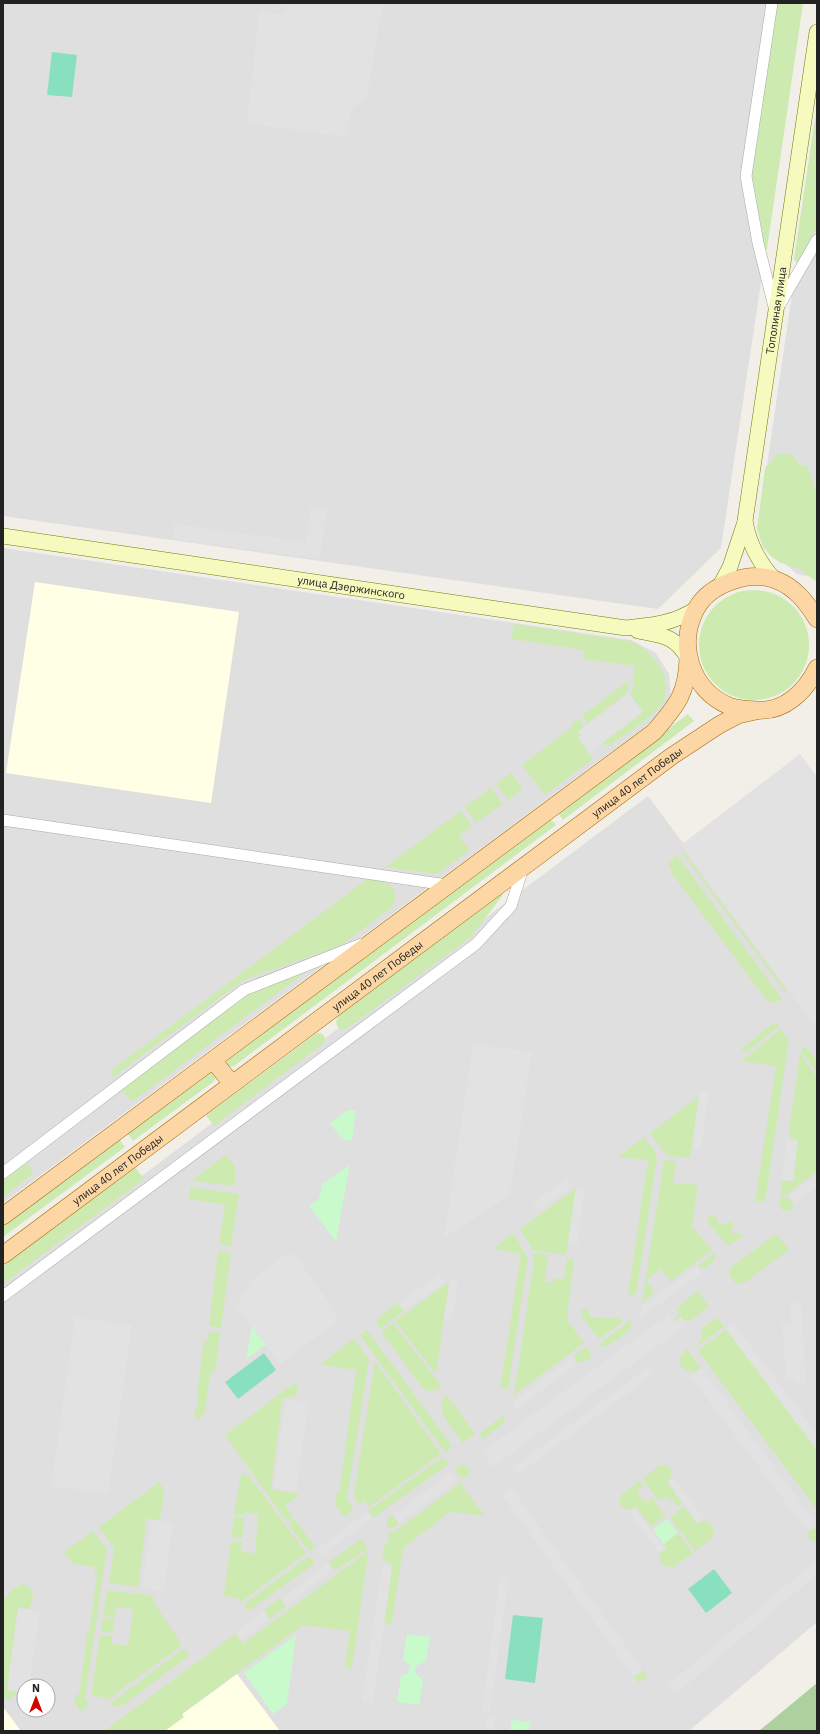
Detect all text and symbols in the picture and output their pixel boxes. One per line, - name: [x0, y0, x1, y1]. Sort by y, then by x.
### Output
- street label: Тополиная улица: [763, 266, 789, 355]
- street label: улица Дзержинского: [296, 573, 406, 602]
- street label: улица 40 лет Победы: [589, 744, 685, 820]
- street label: улица 40 лет Победы: [329, 937, 425, 1014]
- street label: улица 40 лет Победы: [70, 1131, 166, 1208]
- north arrow: [16, 1678, 56, 1718]
- text: N: [32, 1681, 40, 1695]

